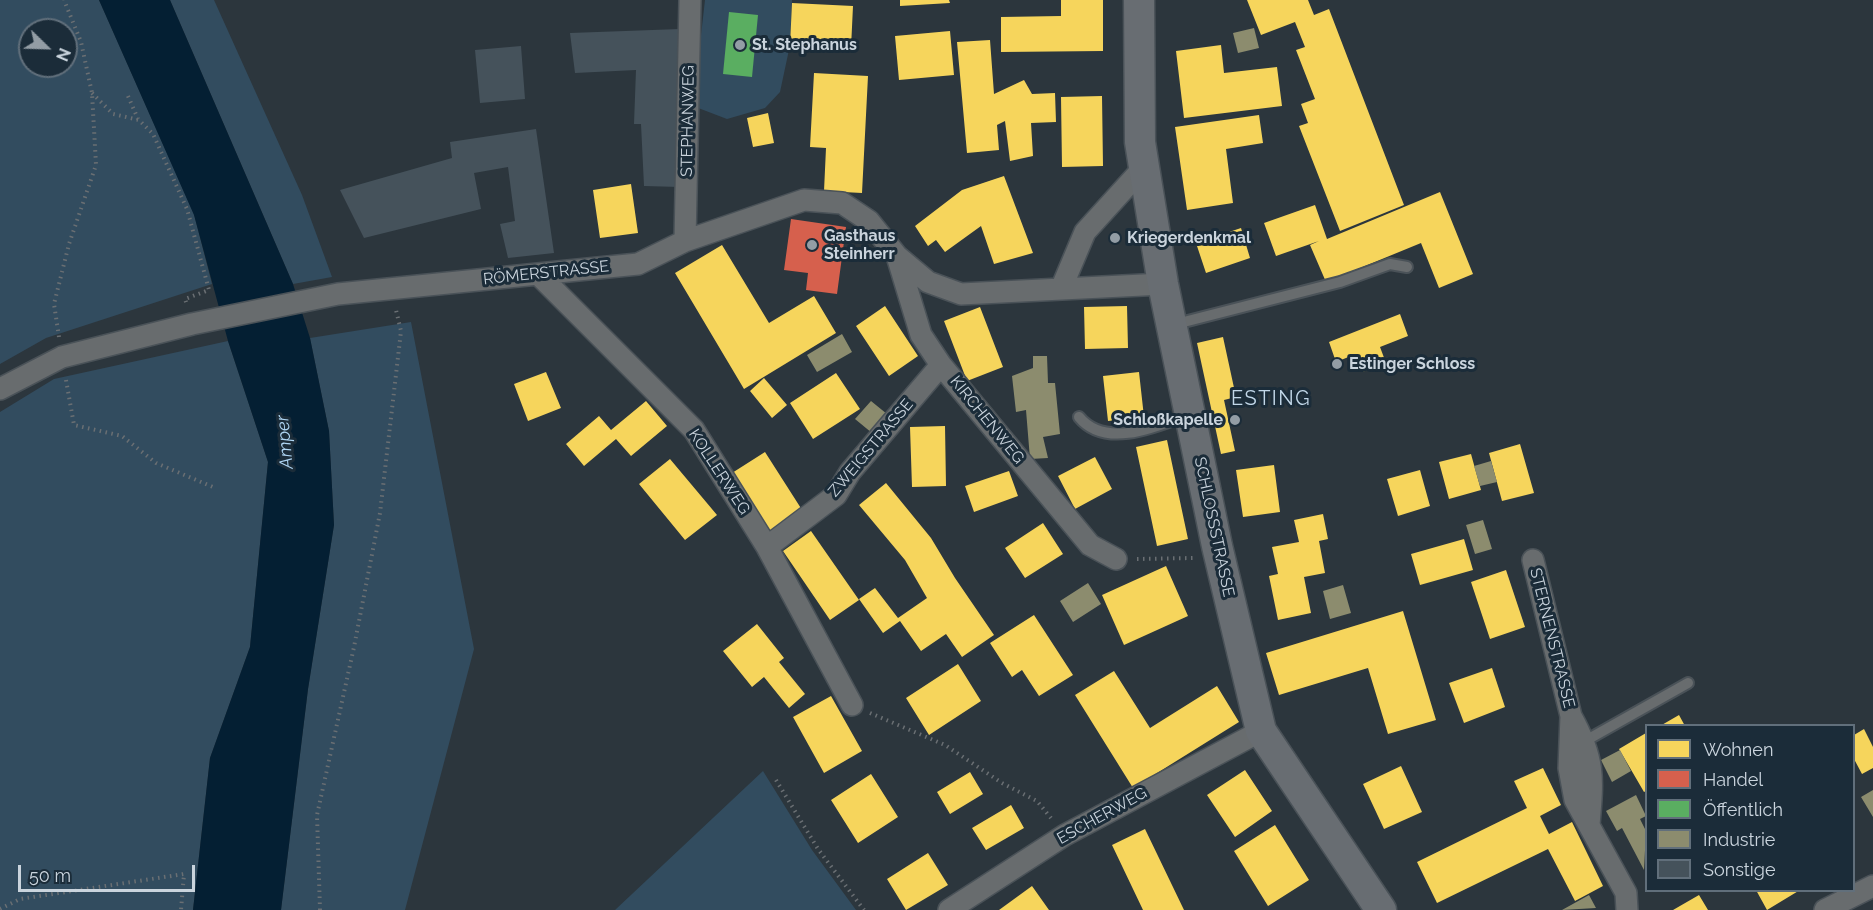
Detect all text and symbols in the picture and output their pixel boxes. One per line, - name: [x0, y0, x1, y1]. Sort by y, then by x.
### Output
- north arrow: [18, 18, 78, 78]
- place label: St. Stephanus: [752, 35, 857, 55]
- marker: St. Stephanus: [733, 38, 747, 52]
- text: N: [52, 45, 74, 64]
- street label: STEPHANWEG: [677, 65, 699, 177]
- place label: Gasthaus Steinherr: [824, 226, 895, 264]
- place label: Kriegerdenkmal: [1127, 228, 1251, 248]
- marker: Kriegerdenkmal: [1108, 231, 1122, 245]
- marker: Gasthaus Steinherr: [805, 238, 819, 252]
- street label: RÖMERSTRASSE: [482, 257, 610, 289]
- place label: Estinger Schloss: [1349, 354, 1475, 374]
- marker: Estinger Schloss: [1330, 357, 1344, 371]
- street label: KIRCHENWEG: [946, 372, 1028, 468]
- district label: ESTING: [1231, 387, 1311, 411]
- street label: ZWEIGSTRASSE: [825, 395, 917, 501]
- place label: Schloßkapelle: [1113, 410, 1223, 430]
- marker: Schloßkapelle: [1228, 413, 1242, 427]
- water label: Amper: [272, 414, 298, 470]
- street label: KOLLERWEG: [684, 426, 754, 518]
- street label: SCHLOSSSTRASSE: [1190, 455, 1238, 599]
- street label: STERNENSTRASSE: [1525, 566, 1579, 710]
- legend: [1645, 724, 1855, 892]
- text: Wohnen: [1703, 739, 1773, 760]
- text: Handel: [1703, 769, 1763, 790]
- street label: ESCHERWEG: [1054, 783, 1150, 849]
- text: Öffentlich: [1703, 799, 1783, 820]
- text: Industrie: [1703, 829, 1775, 850]
- scale bar: [21, 853, 198, 891]
- text: Sonstige: [1703, 859, 1775, 880]
- text: 50 m: [29, 865, 71, 886]

